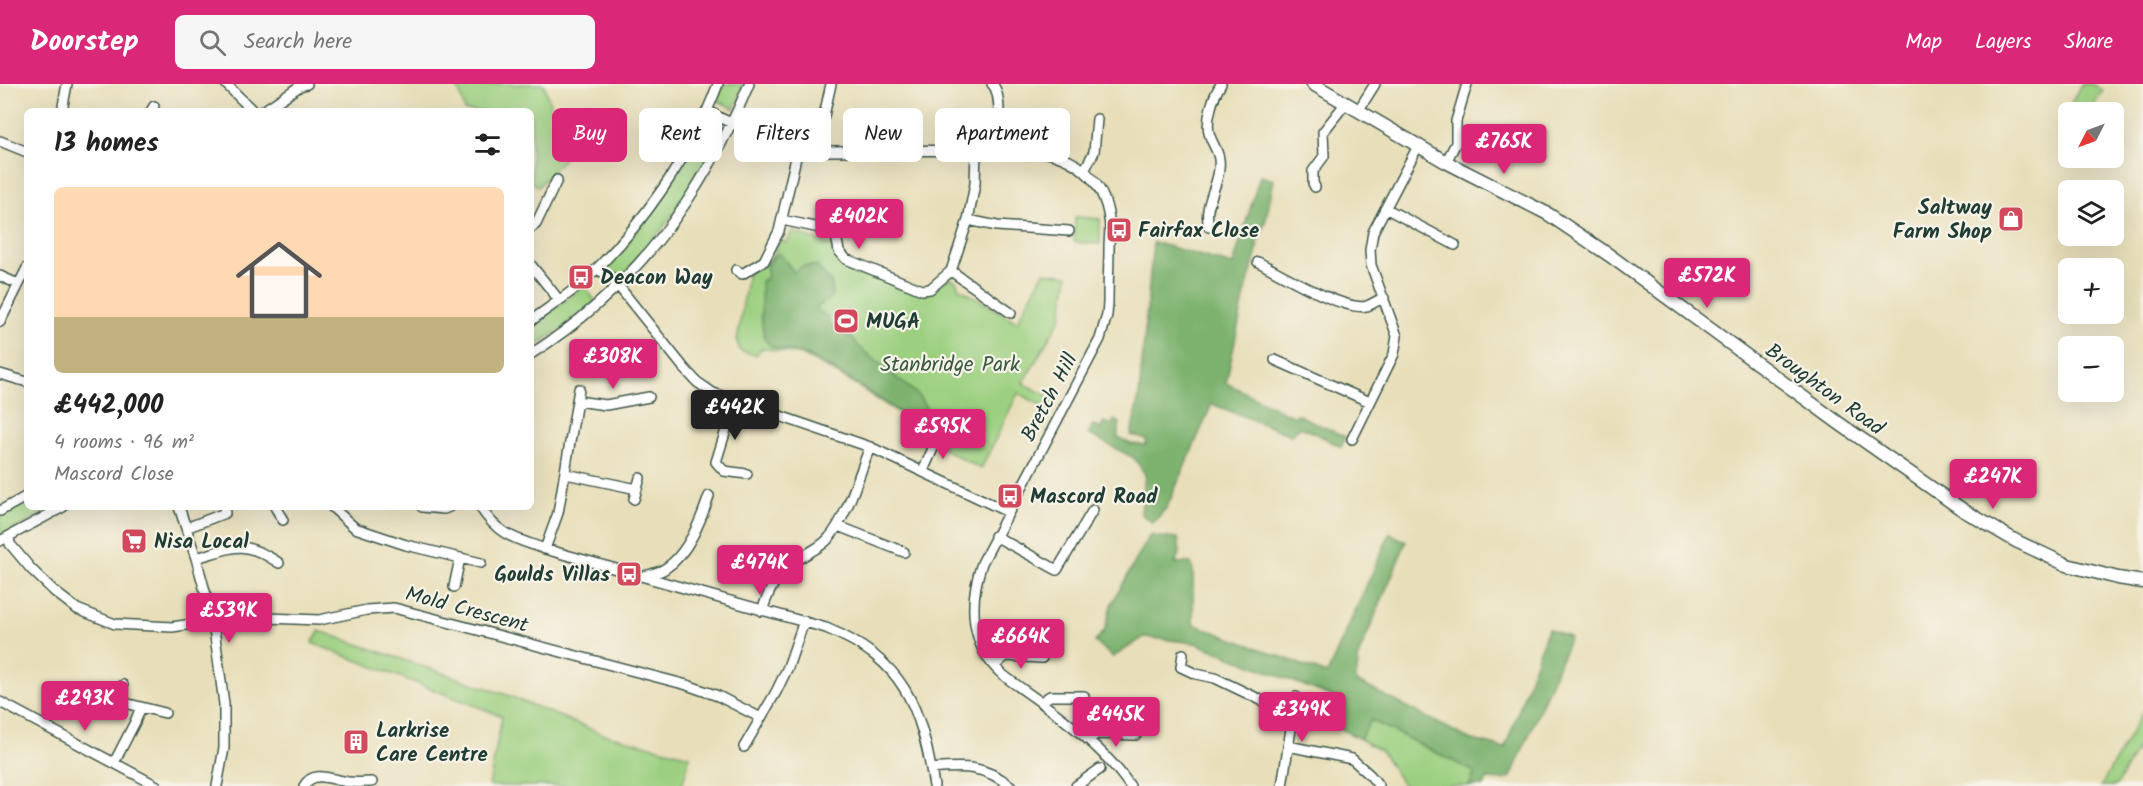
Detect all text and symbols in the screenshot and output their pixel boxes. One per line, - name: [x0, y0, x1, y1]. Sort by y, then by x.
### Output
- search box: [175, 15, 595, 69]
- text: Doorstep: [30, 20, 139, 65]
- text: Search here: [244, 25, 352, 60]
- icon: search: [196, 26, 229, 59]
- text: Map: [1905, 26, 1942, 59]
- text: Layers: [1975, 26, 2031, 59]
- text: Share: [2064, 26, 2113, 59]
- north arrow: [2058, 102, 2124, 168]
- map controls: [2058, 102, 2124, 402]
- chip: Buy: [552, 108, 627, 162]
- chip: Rent: [639, 108, 722, 162]
- chip: Filters: [734, 108, 831, 162]
- chip: New: [843, 108, 923, 162]
- chip: Apartment: [935, 108, 1070, 162]
- text: 13 homes: [54, 123, 159, 165]
- pin: £765K: [1462, 124, 1546, 175]
- text: £765K: [1475, 127, 1533, 159]
- icon: filters: [471, 128, 504, 161]
- button: layers: [2058, 180, 2124, 246]
- place label: Saltway Farm Shop: [1893, 192, 1992, 249]
- pin: £402K: [817, 199, 901, 250]
- text: £402K: [829, 202, 889, 234]
- shop icon: Saltway Farm Shop: [1996, 204, 2026, 234]
- bus stop icon: Fairfax Close: [1104, 215, 1134, 245]
- place label: Fairfax Close: [1138, 215, 1259, 248]
- icon: home: [225, 226, 333, 334]
- pin: £572K: [1665, 258, 1749, 309]
- button: +: [2058, 258, 2124, 324]
- text: £572K: [1678, 261, 1736, 293]
- bus stop icon: Deacon Way: [566, 262, 596, 292]
- place label: Deacon Way: [600, 262, 713, 295]
- sports icon: MUGA: [831, 306, 861, 336]
- place label: MUGA: [866, 306, 920, 339]
- street label: Broughton Road: [1758, 336, 1891, 445]
- button: −: [2058, 336, 2124, 402]
- pin: £308K: [571, 339, 655, 390]
- text: £308K: [583, 342, 643, 374]
- street label: Bretch Hill: [1013, 347, 1087, 448]
- park label: Stanbridge Park: [880, 349, 1020, 382]
- text: £442,000: [54, 385, 163, 427]
- pin: £442K: [693, 390, 777, 441]
- text: £442K: [705, 393, 765, 425]
- pin: £595K: [901, 409, 985, 460]
- text: £595K: [914, 412, 972, 444]
- text: 4 rooms · 96 m²: [54, 427, 194, 459]
- text: Mascord Close: [54, 459, 174, 491]
- pin: £247K: [1951, 459, 2035, 510]
- text: £247K: [1964, 462, 2022, 494]
- bus stop icon: Mascord Road: [995, 481, 1025, 511]
- place label: Mascord Road: [1030, 481, 1158, 514]
- supermarket icon: Nisa Local: [119, 526, 149, 556]
- place label: Nisa Local: [154, 526, 249, 559]
- pin: £474K: [718, 545, 802, 596]
- text: £474K: [731, 548, 789, 580]
- place label: Goulds Villas: [495, 559, 610, 592]
- bus stop icon: Goulds Villas: [614, 559, 644, 589]
- street label: Mold Crescent: [401, 578, 533, 643]
- pin: £539K: [187, 593, 271, 644]
- text: £539K: [200, 596, 258, 628]
- pin: £664K: [979, 619, 1063, 670]
- text: £664K: [991, 622, 1051, 654]
- pin: £293K: [43, 681, 127, 732]
- text: £293K: [55, 684, 115, 716]
- pin: £349K: [1260, 692, 1344, 743]
- text: £349K: [1273, 695, 1331, 727]
- pin: £445K: [1074, 697, 1158, 748]
- text: £445K: [1087, 700, 1145, 732]
- place label: Larkrise Care Centre: [376, 715, 488, 772]
- building icon: Larkrise Care Centre: [341, 727, 371, 757]

